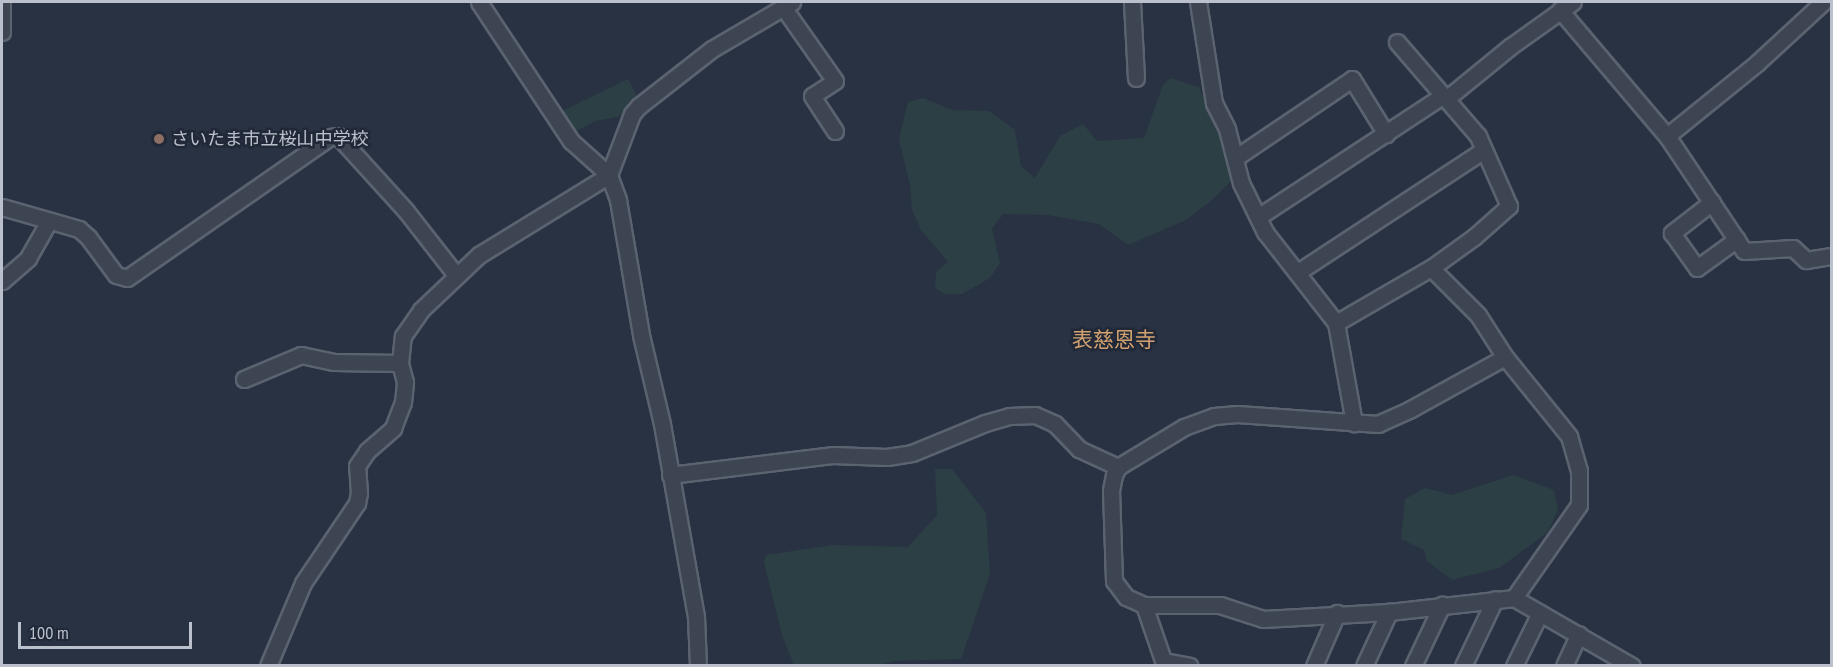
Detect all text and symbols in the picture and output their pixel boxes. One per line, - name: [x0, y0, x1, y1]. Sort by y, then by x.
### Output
- place label: さいたま市立桜山中学校: [171, 128, 369, 150]
- marker: さいたま市立桜山中学校: [152, 132, 166, 146]
- district label: 表慈恩寺: [1072, 327, 1156, 353]
- scale bar: [21, 610, 195, 648]
- text: 100 m: [29, 621, 69, 644]

